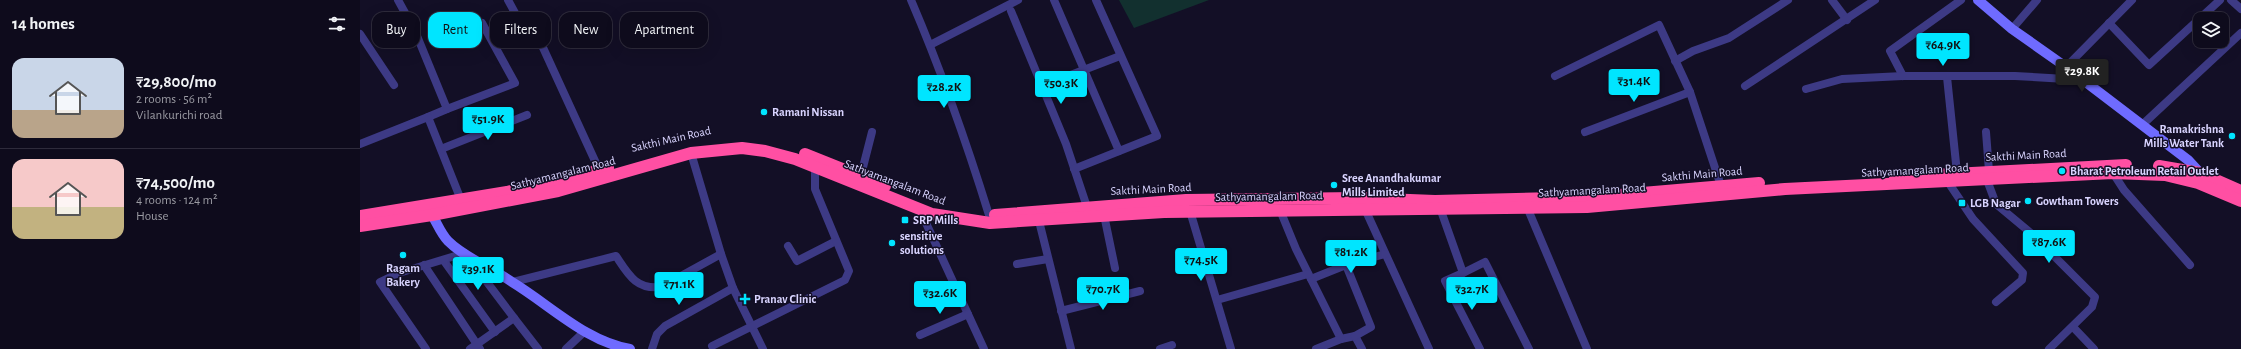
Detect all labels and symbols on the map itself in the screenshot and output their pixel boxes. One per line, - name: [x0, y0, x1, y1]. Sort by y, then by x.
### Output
- pin: ₹64.9K: [1910, 33, 1976, 67]
- pin: ₹29.8K: [2049, 59, 2115, 93]
- pin: ₹31.4K: [1601, 69, 1667, 103]
- pin: ₹50.3K: [1028, 71, 1094, 105]
- pin: ₹28.2K: [911, 75, 977, 109]
- place label: Ramani Nissan: [772, 106, 844, 118]
- pin: ₹51.9K: [455, 107, 521, 141]
- marker: Ramani Nissan: [759, 107, 769, 117]
- place label: Ramakrishna Mills Water Tank: [2144, 123, 2224, 149]
- street label: Sakthi Main Road: [630, 124, 712, 154]
- marker: Ramakrishna Mills Water Tank: [2227, 131, 2237, 141]
- street label: Sakthi Main Road: [1985, 147, 2067, 163]
- street label: Sathyamangalam Road: [509, 154, 617, 193]
- street label: Sathyamangalam Road: [842, 157, 947, 208]
- street label: Sathyamangalam Road: [1861, 161, 1969, 180]
- street label: Sakthi Main Road: [1661, 164, 1743, 184]
- place label: Bharat Petroleum Retail Outlet: [2070, 165, 2219, 177]
- marker: Bharat Petroleum Retail Outlet: [2057, 166, 2067, 176]
- place label: Sree Anandhakumar Mills Limited: [1342, 172, 1442, 198]
- marker: Sree Anandhakumar Mills Limited: [1329, 180, 1339, 190]
- street label: Sakthi Main Road: [1110, 181, 1192, 197]
- street label: Sathyamangalam Road: [1538, 181, 1646, 200]
- street label: Sathyamangalam Road: [1215, 189, 1323, 204]
- place label: Gowtham Towers: [2036, 195, 2119, 207]
- marker: Gowtham Towers: [2023, 196, 2033, 206]
- place label: LGB Nagar: [1970, 197, 2021, 209]
- marker: LGB Nagar: [1957, 198, 1967, 208]
- place label: SRP Mills: [913, 214, 959, 226]
- marker: SRP Mills: [900, 215, 910, 225]
- place label: sensitive solutions: [900, 230, 944, 256]
- pin: ₹87.6K: [2016, 230, 2082, 264]
- marker: sensitive solutions: [887, 238, 897, 248]
- pin: ₹81.2K: [1318, 240, 1384, 274]
- pin: ₹74.5K: [1168, 248, 1234, 282]
- marker: Ragam Bakery: [398, 250, 408, 260]
- pin: ₹39.1K: [445, 257, 511, 291]
- place label: Ragam Bakery: [386, 262, 421, 289]
- pin: ₹71.1K: [646, 272, 712, 306]
- pin: ₹70.7K: [1070, 277, 1136, 311]
- pin: ₹32.7K: [1439, 277, 1505, 311]
- pin: ₹32.6K: [907, 281, 973, 315]
- marker: Pranav Clinic: [739, 293, 751, 305]
- place label: Pranav Clinic: [754, 293, 817, 305]

